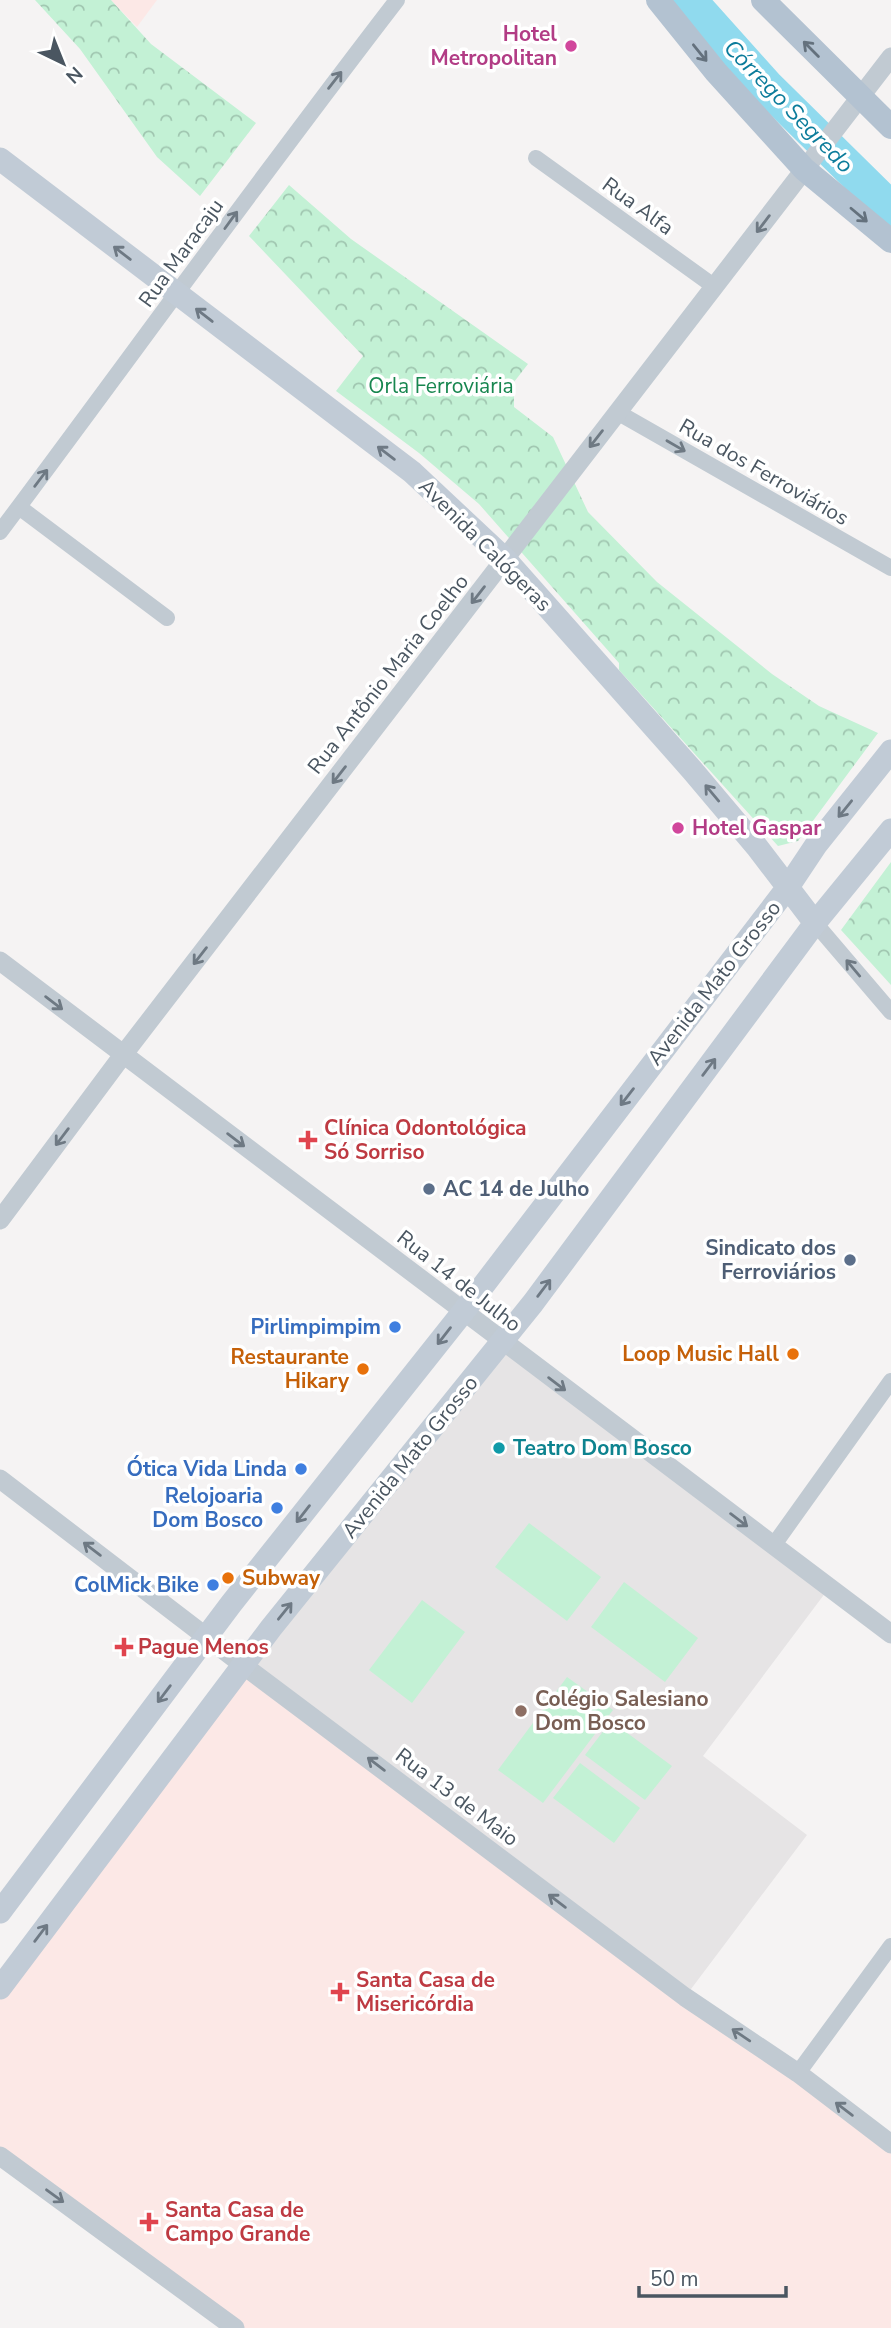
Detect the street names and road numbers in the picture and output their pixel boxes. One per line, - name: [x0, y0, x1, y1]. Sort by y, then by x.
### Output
- street label: Rua Alfa: [597, 171, 679, 241]
- street label: Rua Maracaju: [132, 193, 230, 313]
- street label: Rua dos Ferroviários: [674, 412, 854, 532]
- street label: Avenida Calógeras: [413, 473, 557, 617]
- street label: Rua Antônio Maria Coelho: [301, 568, 475, 780]
- street label: Avenida Mato Grosso: [641, 895, 787, 1071]
- street label: Rua 14 de Julho: [391, 1224, 527, 1338]
- street label: Avenida Mato Grosso: [336, 1370, 484, 1544]
- street label: Rua 13 de Maio: [390, 1741, 524, 1853]

